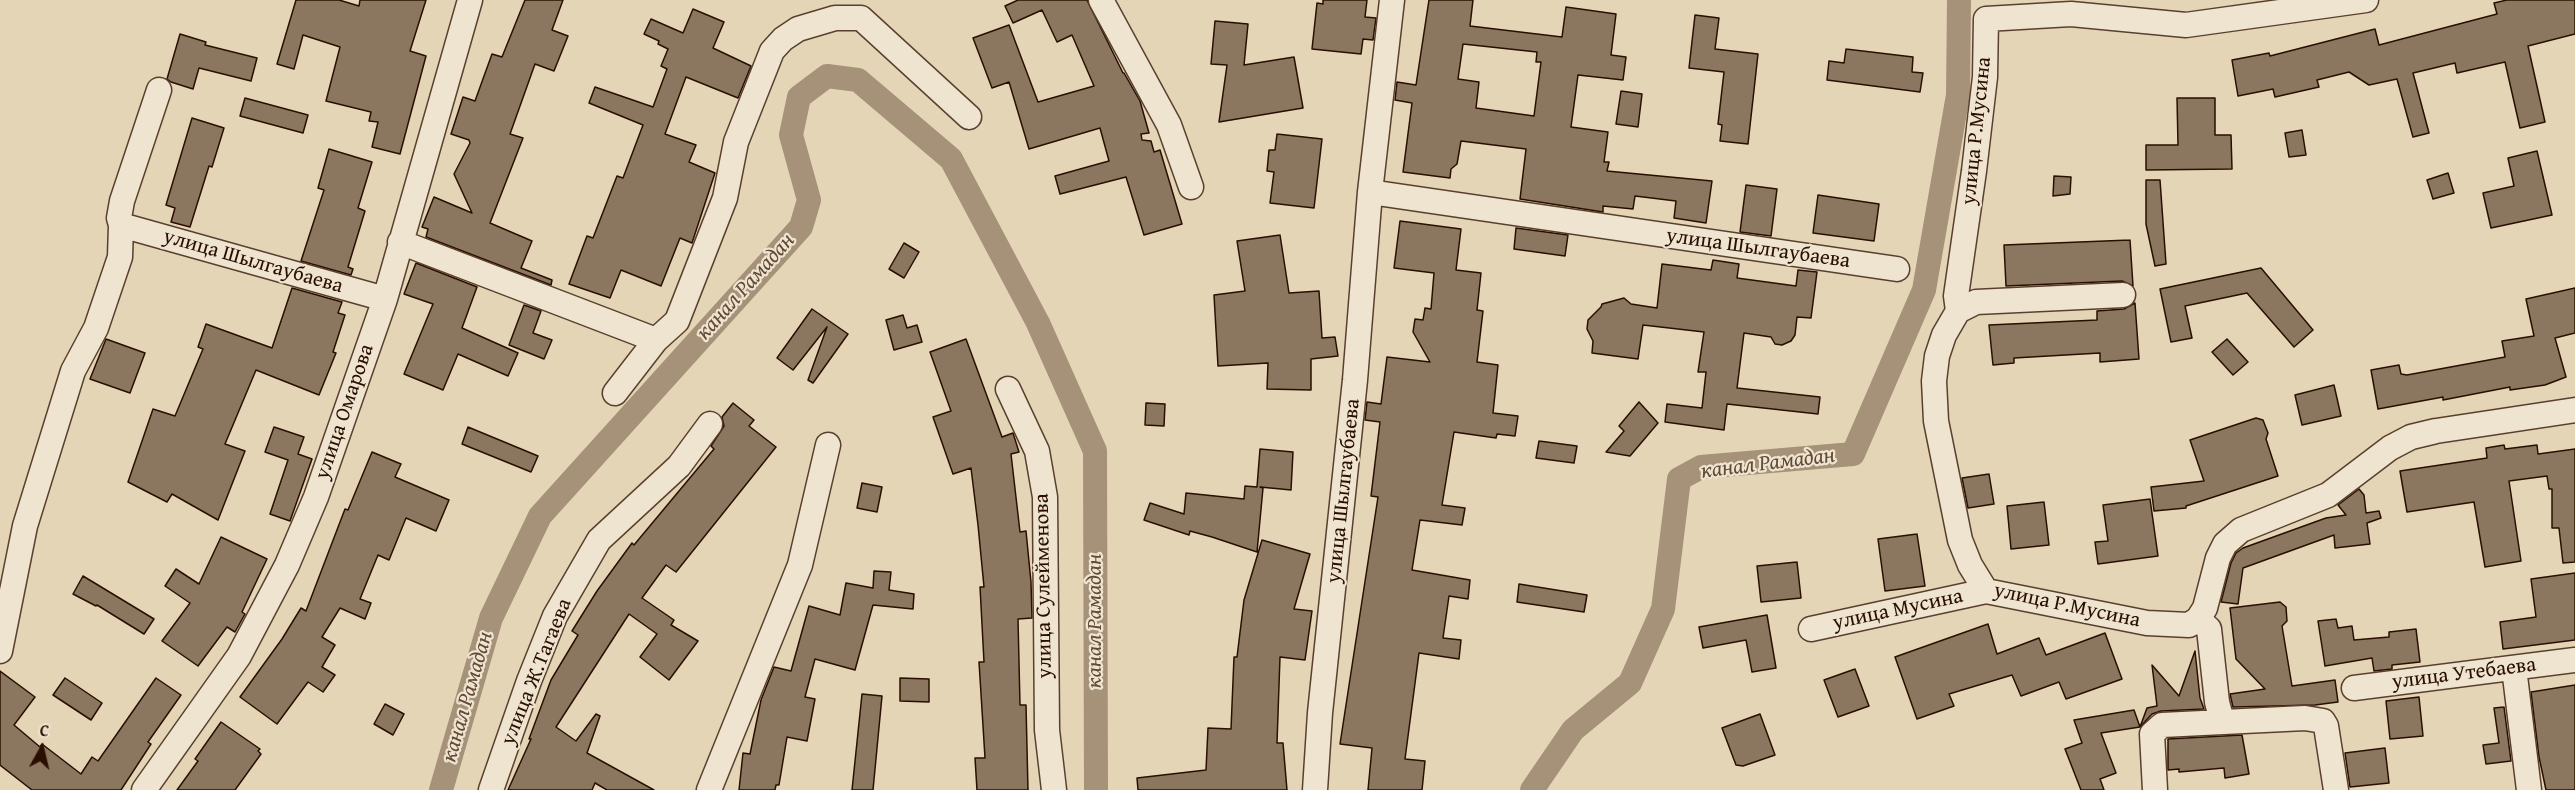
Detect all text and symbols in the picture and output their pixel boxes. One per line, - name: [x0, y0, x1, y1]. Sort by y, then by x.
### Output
- street label: улица Р.Мусина: [1957, 56, 1997, 206]
- street label: улица Шылгаубаева: [160, 224, 346, 300]
- street label: улица Шылгаубаева: [1664, 224, 1852, 274]
- water label: канал Рамадан: [691, 228, 801, 346]
- street label: улица Омарова: [310, 341, 380, 483]
- street label: улица Шылгаубаева: [1322, 397, 1366, 585]
- water label: канал Рамадан: [1700, 443, 1836, 485]
- street label: улица Сулейменова: [1030, 493, 1058, 679]
- water label: канал Рамадан: [1082, 554, 1108, 688]
- street label: улица Р.Мусина: [1992, 578, 2142, 634]
- street label: улица Мусина: [1831, 584, 1965, 636]
- street label: улица Ж.Тагаева: [496, 595, 578, 749]
- water label: канал Рамадан: [437, 629, 499, 765]
- street label: улица Утебаева: [2391, 653, 2537, 695]
- north arrow: [12, 718, 72, 778]
- text: С: [38, 718, 51, 743]

